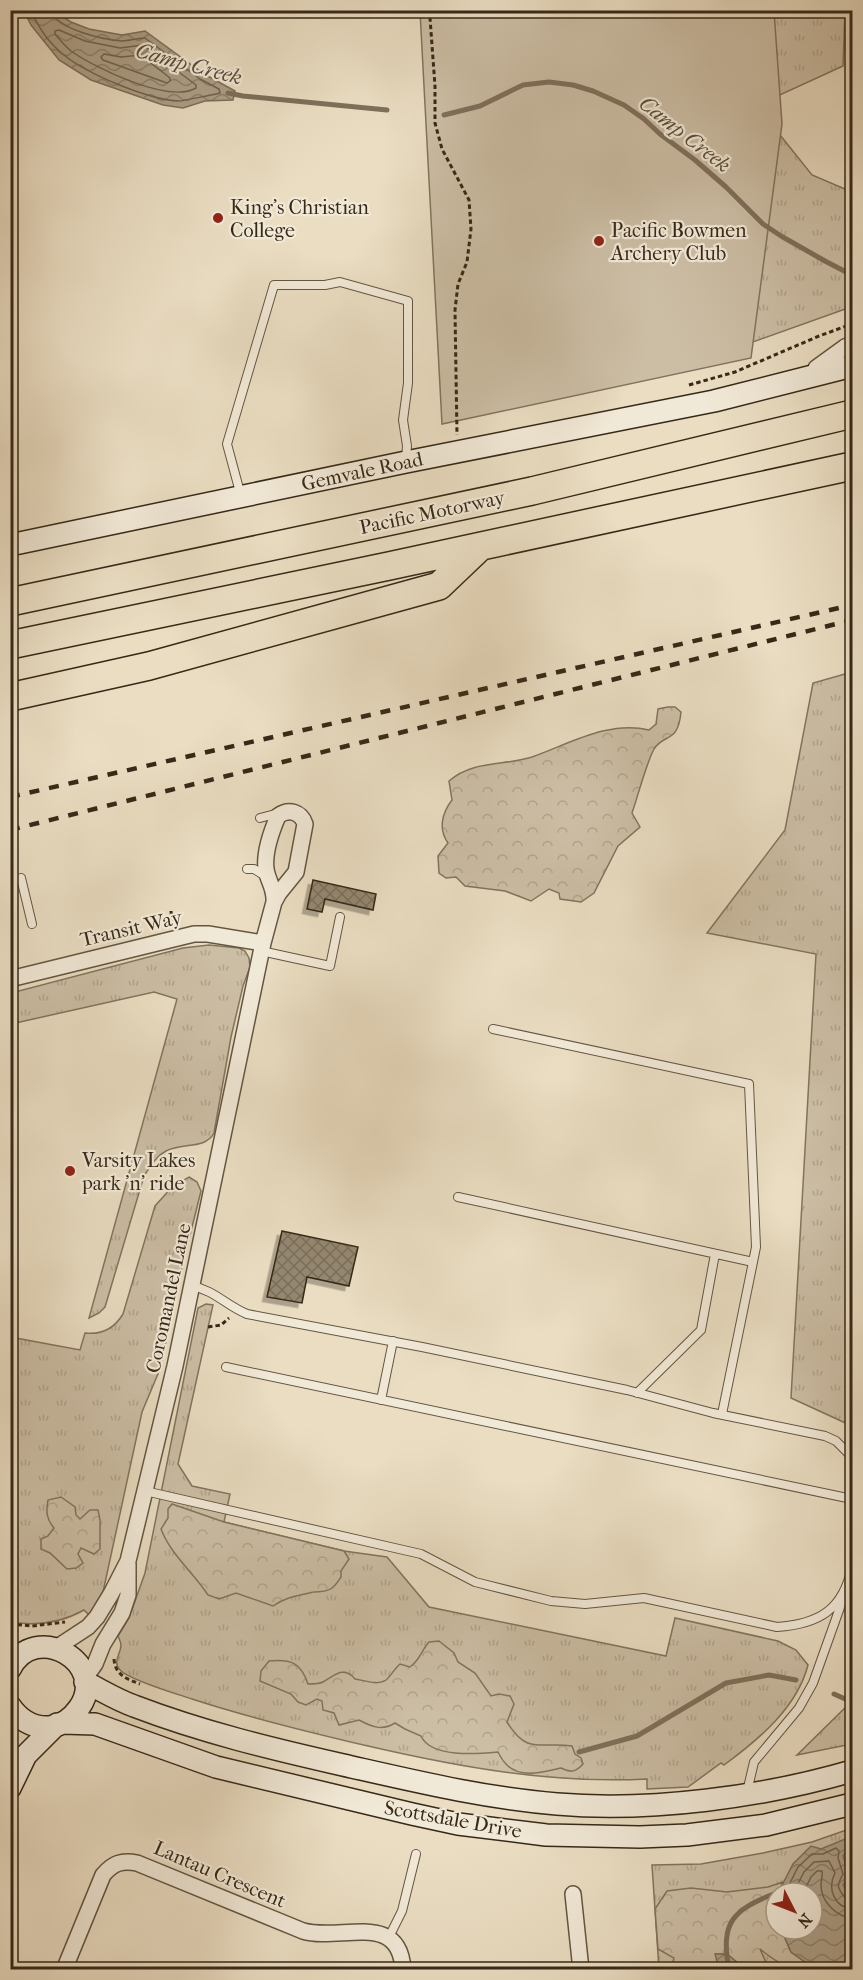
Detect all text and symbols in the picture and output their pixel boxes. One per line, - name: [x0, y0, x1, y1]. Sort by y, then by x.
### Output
- water label: Camp Creek: [133, 38, 245, 90]
- water label: Camp Creek: [635, 91, 735, 177]
- place label: King's Christian College: [230, 196, 369, 242]
- marker: King's Christian College: [211, 211, 225, 225]
- place label: Pacific Bowmen Archery Club: [610, 219, 747, 265]
- marker: Pacific Bowmen Archery Club: [592, 234, 606, 248]
- street label: Gemvale Road: [299, 447, 426, 496]
- street label: Pacific Motorway: [357, 486, 508, 539]
- street label: Transit Way: [78, 905, 186, 951]
- place label: Varsity Lakes park 'n' ride: [81, 1149, 195, 1195]
- marker: Varsity Lakes park 'n' ride: [63, 1164, 77, 1178]
- street label: Coromandel Lane: [141, 1221, 196, 1375]
- street label: Scottsdale Drive: [382, 1796, 524, 1843]
- street label: Lantau Crescent: [150, 1836, 289, 1913]
- north arrow: [764, 1881, 824, 1941]
- text: N: [793, 1910, 816, 1932]

